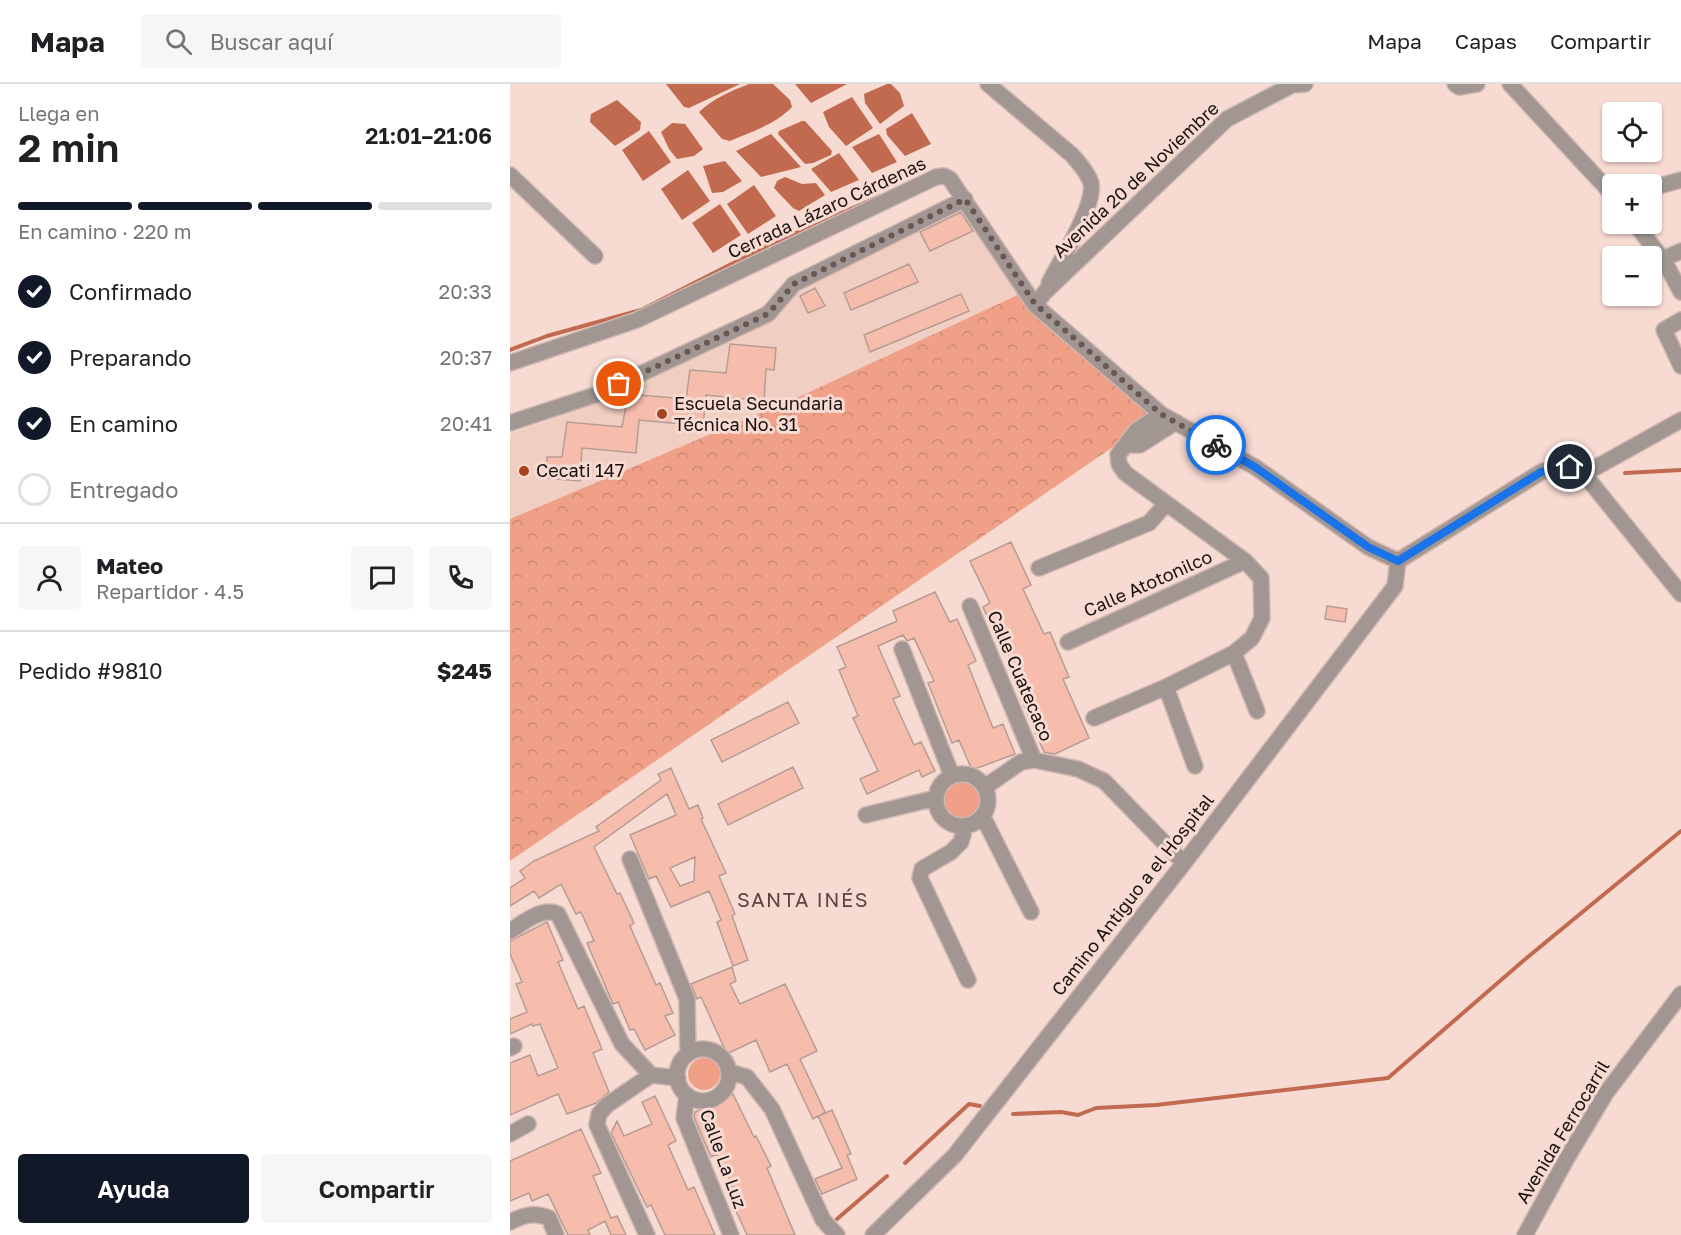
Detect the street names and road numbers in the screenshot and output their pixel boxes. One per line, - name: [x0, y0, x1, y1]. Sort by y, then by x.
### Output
- street label: Avenida 20 de Noviembre: [1048, 97, 1223, 262]
- street label: Cerrada Lázaro Cárdenas: [724, 151, 929, 263]
- street label: Calle Atotonilco: [1080, 545, 1215, 621]
- street label: Calle Cuatecaco: [983, 607, 1058, 744]
- street label: Camino Antiguo a el Hospital: [1047, 789, 1218, 1000]
- street label: Avenida Ferrocarril: [1511, 1056, 1614, 1207]
- street label: Calle La Luz: [696, 1106, 752, 1211]

